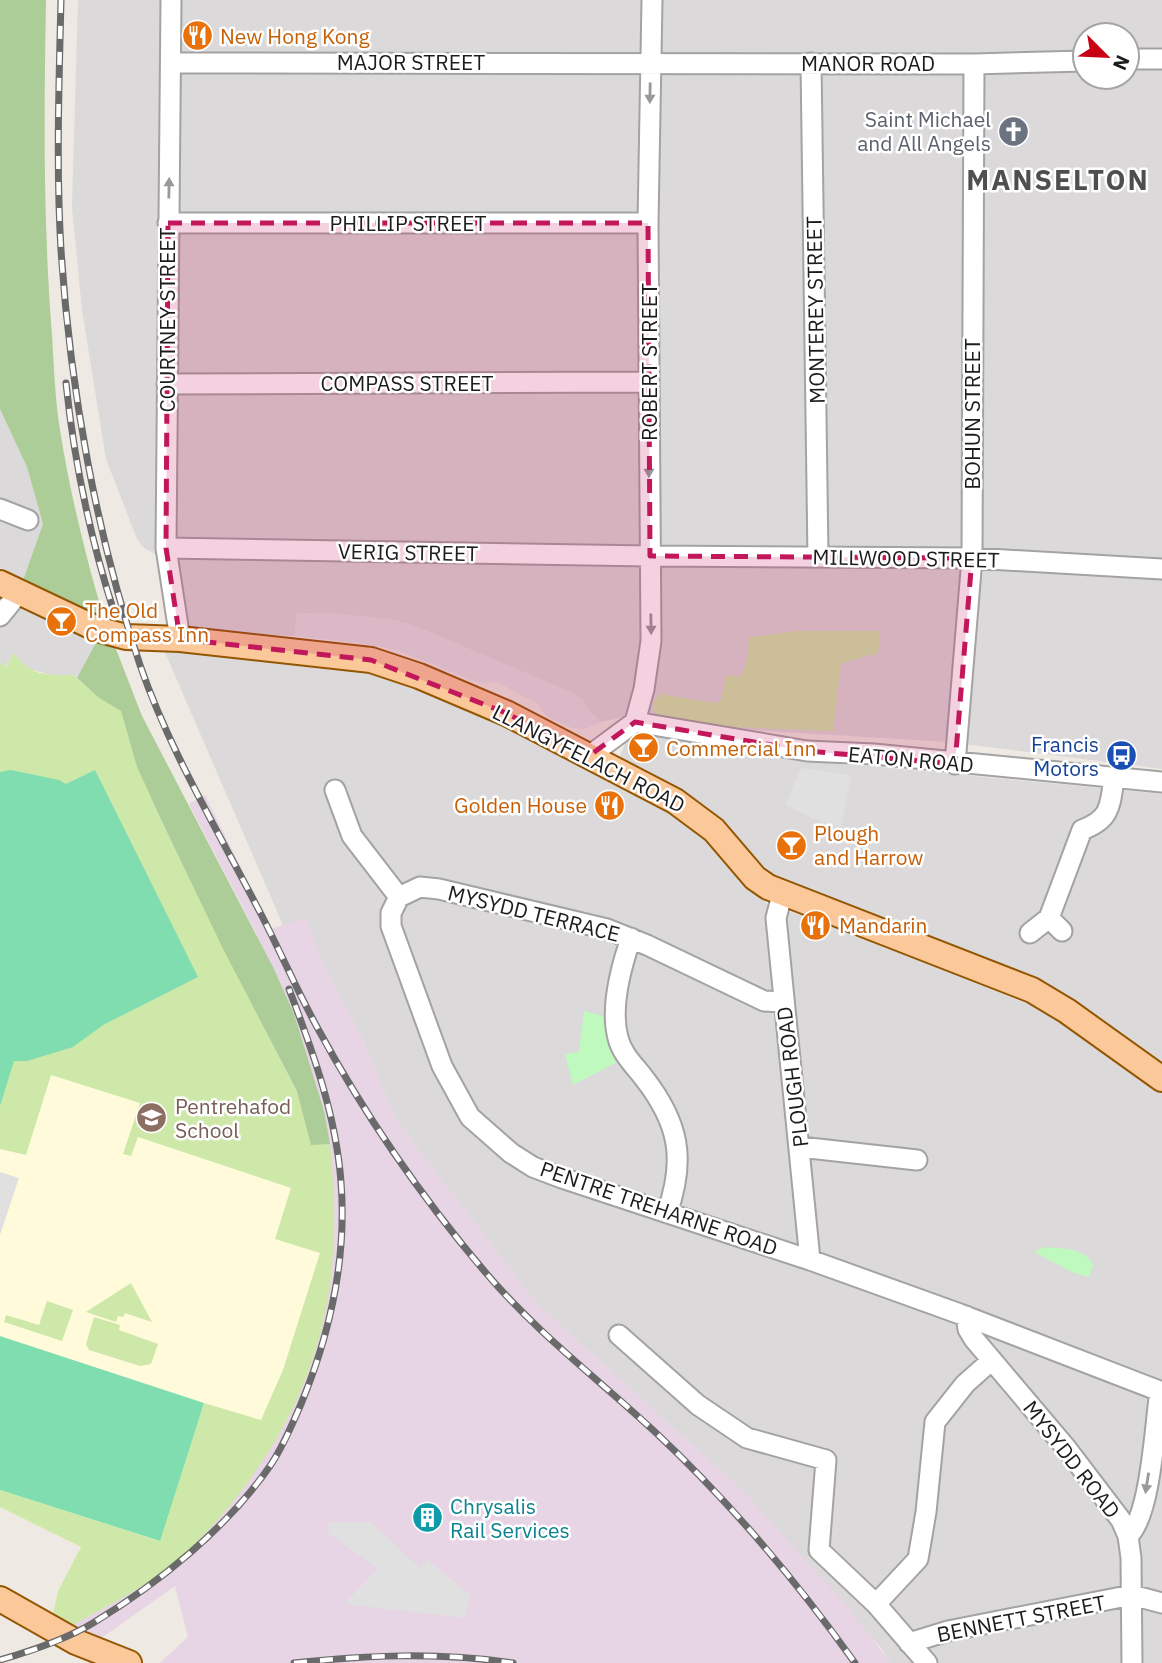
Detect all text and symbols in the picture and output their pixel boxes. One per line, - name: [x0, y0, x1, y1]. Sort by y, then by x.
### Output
- restaurant icon: New Hong Kong: [180, 19, 214, 53]
- north arrow: [1071, 21, 1141, 91]
- place label: New Hong Kong: [220, 22, 370, 50]
- street label: MAJOR STREET: [337, 48, 485, 76]
- street label: MANOR ROAD: [801, 49, 935, 77]
- text: N: [1108, 52, 1135, 74]
- one-way arrow: [644, 82, 656, 104]
- place label: Saint Michael and All Angels: [857, 105, 991, 157]
- church icon: Saint Michael and All Angels: [997, 114, 1031, 148]
- district label: MANSELTON: [966, 161, 1150, 198]
- one-way arrow: [163, 177, 174, 199]
- street label: PHILLIP STREET: [330, 209, 486, 237]
- street label: MONTEREY STREET: [799, 216, 831, 404]
- street label: COURTNEY STREET: [153, 228, 181, 412]
- street label: ROBERT STREET: [635, 283, 663, 441]
- street label: BOHUN STREET: [958, 338, 986, 490]
- street label: COMPASS STREET: [321, 369, 493, 397]
- one-way arrow: [643, 456, 655, 478]
- street label: VERIG STREET: [338, 537, 478, 567]
- street label: MILLWOOD STREET: [812, 542, 1000, 574]
- place label: The Old Compass Inn: [85, 596, 209, 648]
- bar icon: The Old Compass Inn: [45, 605, 79, 639]
- one-way arrow: [645, 613, 657, 635]
- street label: LLANGYFELACH ROAD: [488, 697, 690, 819]
- place label: Francis Motors: [1031, 730, 1099, 782]
- bar icon: Commercial Inn: [626, 731, 660, 765]
- place label: Commercial Inn: [666, 734, 817, 762]
- bus stop icon: Francis Motors: [1105, 739, 1139, 773]
- street label: EATON ROAD: [847, 740, 975, 778]
- restaurant icon: Golden House: [593, 788, 627, 822]
- place label: Golden House: [454, 791, 587, 819]
- place label: Plough and Harrow: [814, 819, 923, 871]
- bar icon: Plough and Harrow: [774, 828, 808, 862]
- street label: MYSYDD TERRACE: [445, 878, 623, 948]
- restaurant icon: Mandarin: [799, 908, 833, 942]
- place label: Mandarin: [839, 911, 927, 939]
- street label: PLOUGH ROAD: [769, 1005, 815, 1149]
- place label: Pentrehafod School: [175, 1092, 291, 1144]
- school or university icon: Pentrehafod School: [135, 1101, 169, 1135]
- street label: PENTRE TREHARNE ROAD: [537, 1154, 781, 1262]
- street label: MYSYDD ROAD: [1017, 1394, 1127, 1524]
- one-way arrow: [1141, 1472, 1152, 1494]
- place label: Chrysalis Rail Services: [450, 1492, 570, 1544]
- building icon: Chrysalis Rail Services: [410, 1501, 444, 1535]
- street label: BENNETT STREET: [934, 1588, 1108, 1648]

